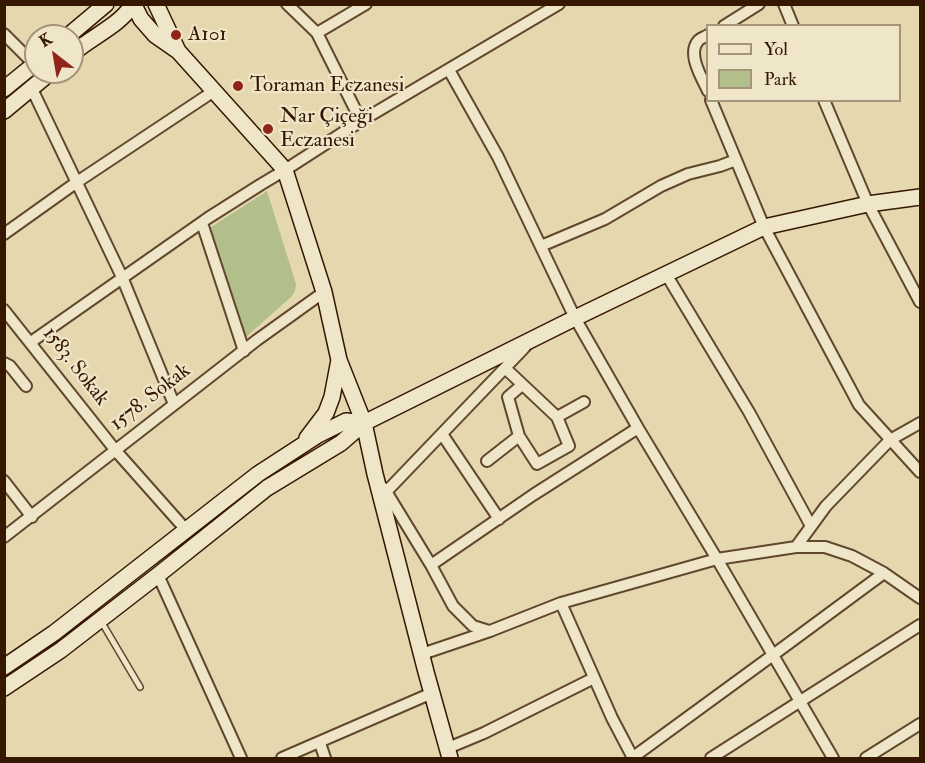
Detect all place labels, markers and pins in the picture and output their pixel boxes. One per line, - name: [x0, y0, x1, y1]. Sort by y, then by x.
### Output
- place label: A101: [188, 22, 227, 48]
- marker: A101: [169, 28, 183, 42]
- place label: Toraman Eczanesi: [250, 73, 404, 99]
- marker: Toraman Eczanesi: [231, 79, 245, 93]
- place label: Nar Çiçeği Eczanesi: [280, 104, 373, 154]
- marker: Nar Çiçeği Eczanesi: [261, 122, 275, 136]

